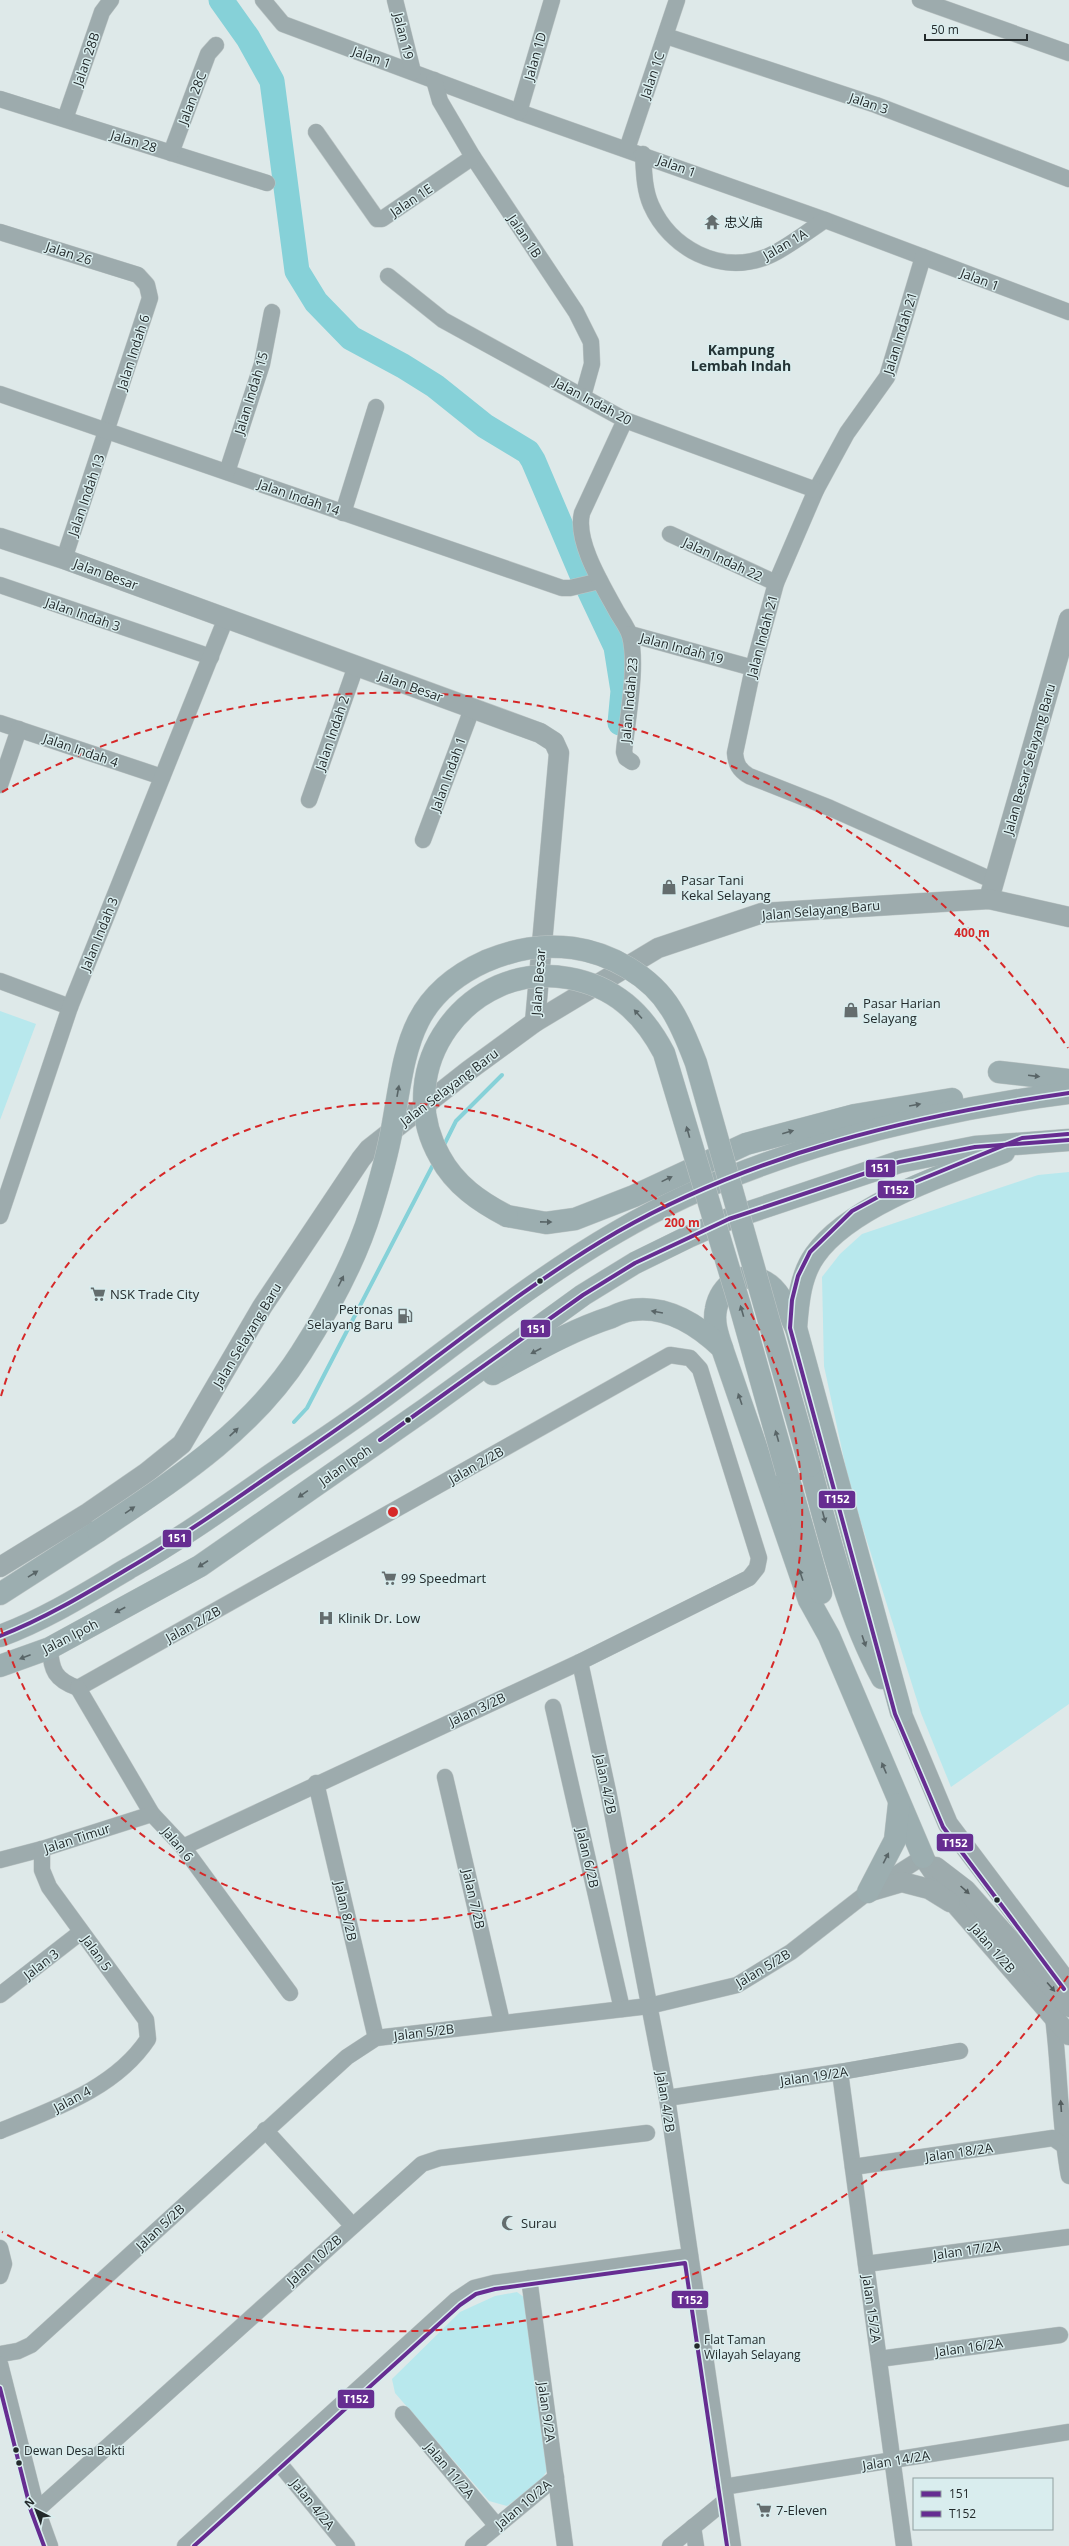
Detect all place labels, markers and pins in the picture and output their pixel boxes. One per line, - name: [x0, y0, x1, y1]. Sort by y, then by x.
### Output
- temple icon: 忠义庙: [703, 213, 721, 231]
- place label: 忠义庙: [724, 213, 763, 231]
- place label: Pasar Tani Kekal Selayang: [681, 871, 771, 904]
- shop icon: Pasar Tani Kekal Selayang: [660, 878, 678, 896]
- place label: Pasar Harian Selayang: [863, 994, 941, 1027]
- shop icon: Pasar Harian Selayang: [842, 1001, 860, 1019]
- unlabelled marker: [535, 1276, 545, 1286]
- supermarket icon: NSK Trade City: [89, 1285, 107, 1303]
- place label: NSK Trade City: [110, 1285, 200, 1303]
- place label: Petronas Selayang Baru: [307, 1300, 393, 1333]
- fuel station icon: Petronas Selayang Baru: [396, 1307, 414, 1325]
- unlabelled marker: [403, 1415, 413, 1425]
- centre of rings: [386, 1505, 400, 1519]
- supermarket icon: 99 Speedmart: [380, 1569, 398, 1587]
- place label: 99 Speedmart: [401, 1569, 486, 1587]
- hospital icon: Klinik Dr. Low: [317, 1609, 335, 1627]
- place label: Klinik Dr. Low: [338, 1609, 420, 1627]
- unlabelled marker: [992, 1895, 1002, 1905]
- mosque icon: Surau: [500, 2214, 518, 2232]
- place label: Surau: [521, 2214, 557, 2232]
- place label: Flat Taman Wilayah Selayang: [704, 2331, 801, 2363]
- marker: Flat Taman Wilayah Selayang: [692, 2341, 702, 2351]
- place label: Dewan Desa Bakti: [24, 2442, 125, 2459]
- marker: Dewan Desa Bakti: [11, 2445, 21, 2455]
- unlabelled marker: [14, 2458, 24, 2468]
- supermarket icon: 7-Eleven: [755, 2501, 773, 2519]
- place label: 7-Eleven: [776, 2501, 827, 2519]

